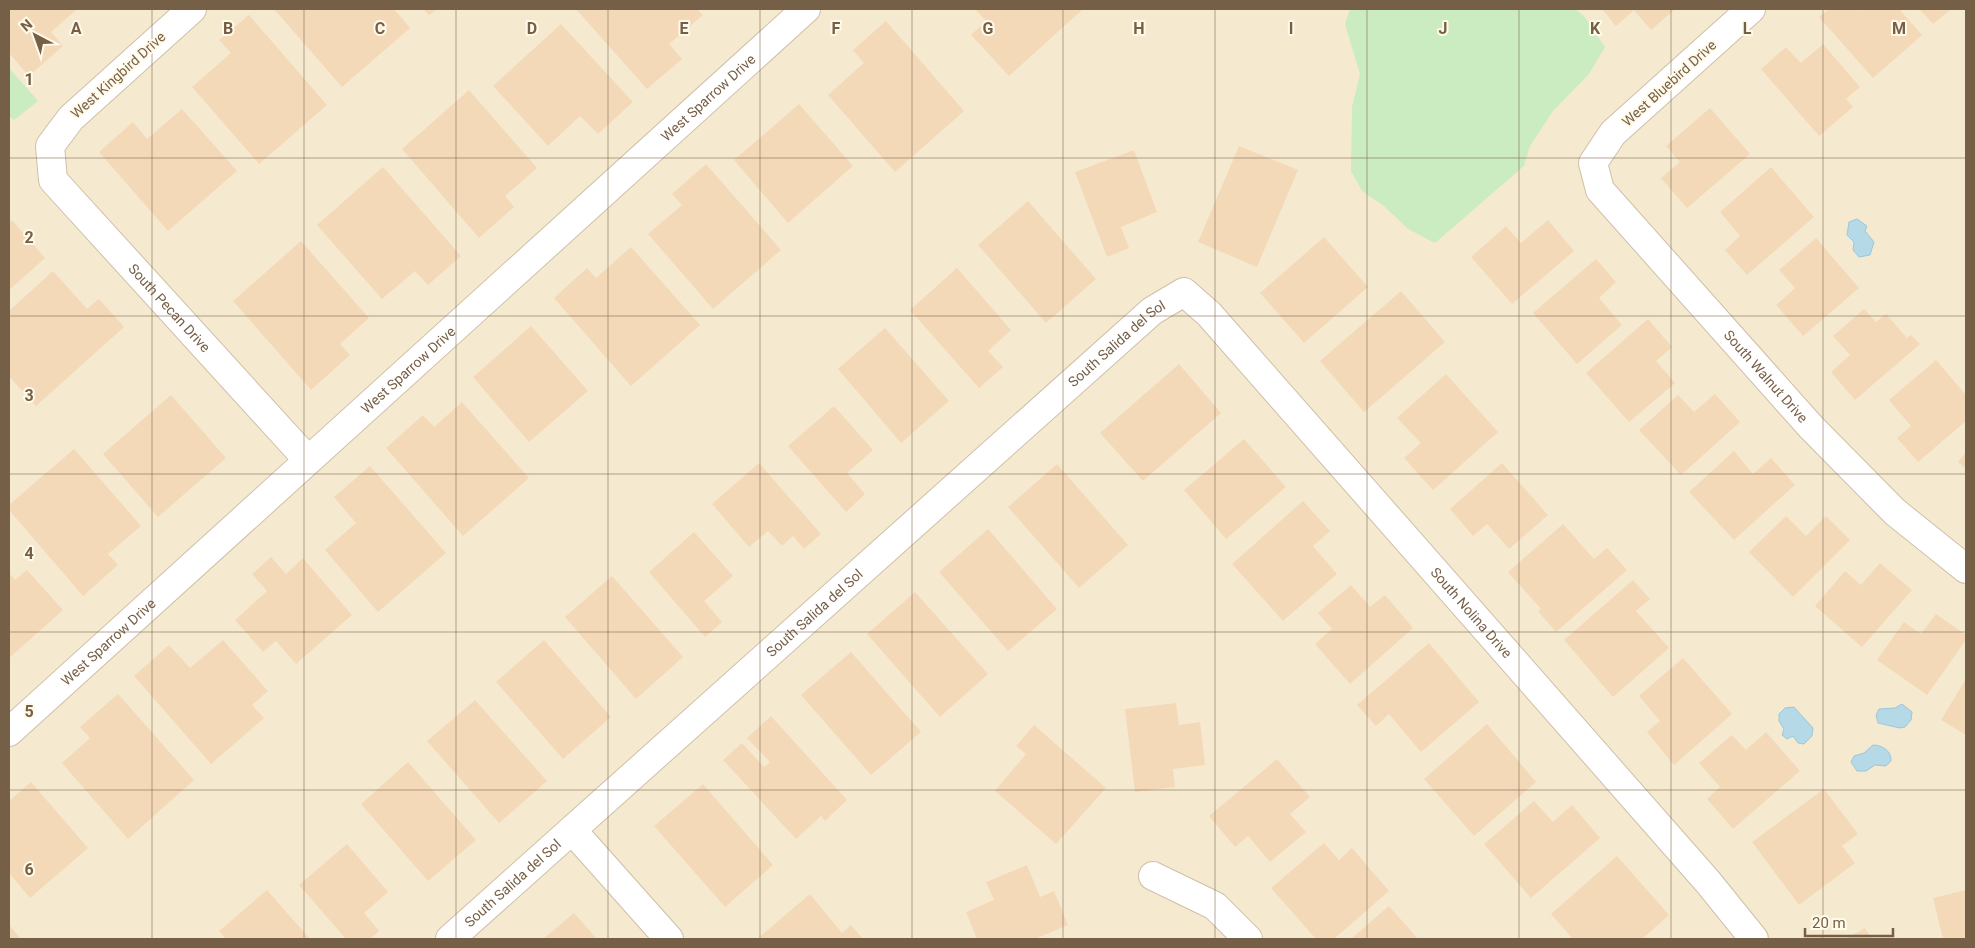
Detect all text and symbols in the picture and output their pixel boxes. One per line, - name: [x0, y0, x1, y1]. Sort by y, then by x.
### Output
- north arrow: [10, 10, 60, 60]
- text: N: [17, 16, 35, 34]
- text: A: [71, 19, 82, 38]
- text: B: [223, 19, 233, 38]
- text: C: [375, 19, 385, 38]
- text: D: [527, 19, 537, 38]
- text: E: [680, 19, 689, 38]
- text: F: [832, 19, 841, 38]
- text: G: [983, 19, 994, 38]
- text: H: [1133, 19, 1145, 38]
- text: I: [1289, 19, 1293, 38]
- text: J: [1439, 19, 1447, 38]
- text: K: [1590, 19, 1601, 38]
- text: L: [1743, 19, 1752, 38]
- text: M: [1892, 19, 1906, 38]
- street label: West Kingbird Drive: [68, 28, 168, 122]
- street label: West Bluebird Drive: [1619, 37, 1719, 129]
- street label: West Sparrow Drive: [658, 51, 759, 145]
- text: 1: [24, 70, 34, 89]
- text: 2: [24, 228, 34, 247]
- street label: South Pecan Drive: [125, 261, 214, 355]
- street label: South Salida del Sol: [1065, 297, 1168, 390]
- street label: West Sparrow Drive: [358, 323, 459, 417]
- street label: South Walnut Drive: [1721, 327, 1811, 426]
- text: 3: [24, 386, 34, 405]
- text: 4: [24, 544, 34, 563]
- street label: South Nolina Drive: [1427, 564, 1515, 661]
- street label: South Salida del Sol: [763, 566, 866, 660]
- street label: West Sparrow Drive: [58, 595, 159, 689]
- text: 5: [24, 702, 34, 721]
- street label: South Salida del Sol: [461, 836, 564, 930]
- text: 6: [24, 860, 34, 879]
- scale bar: [1805, 906, 1892, 938]
- text: 20 m: [1812, 914, 1846, 932]

